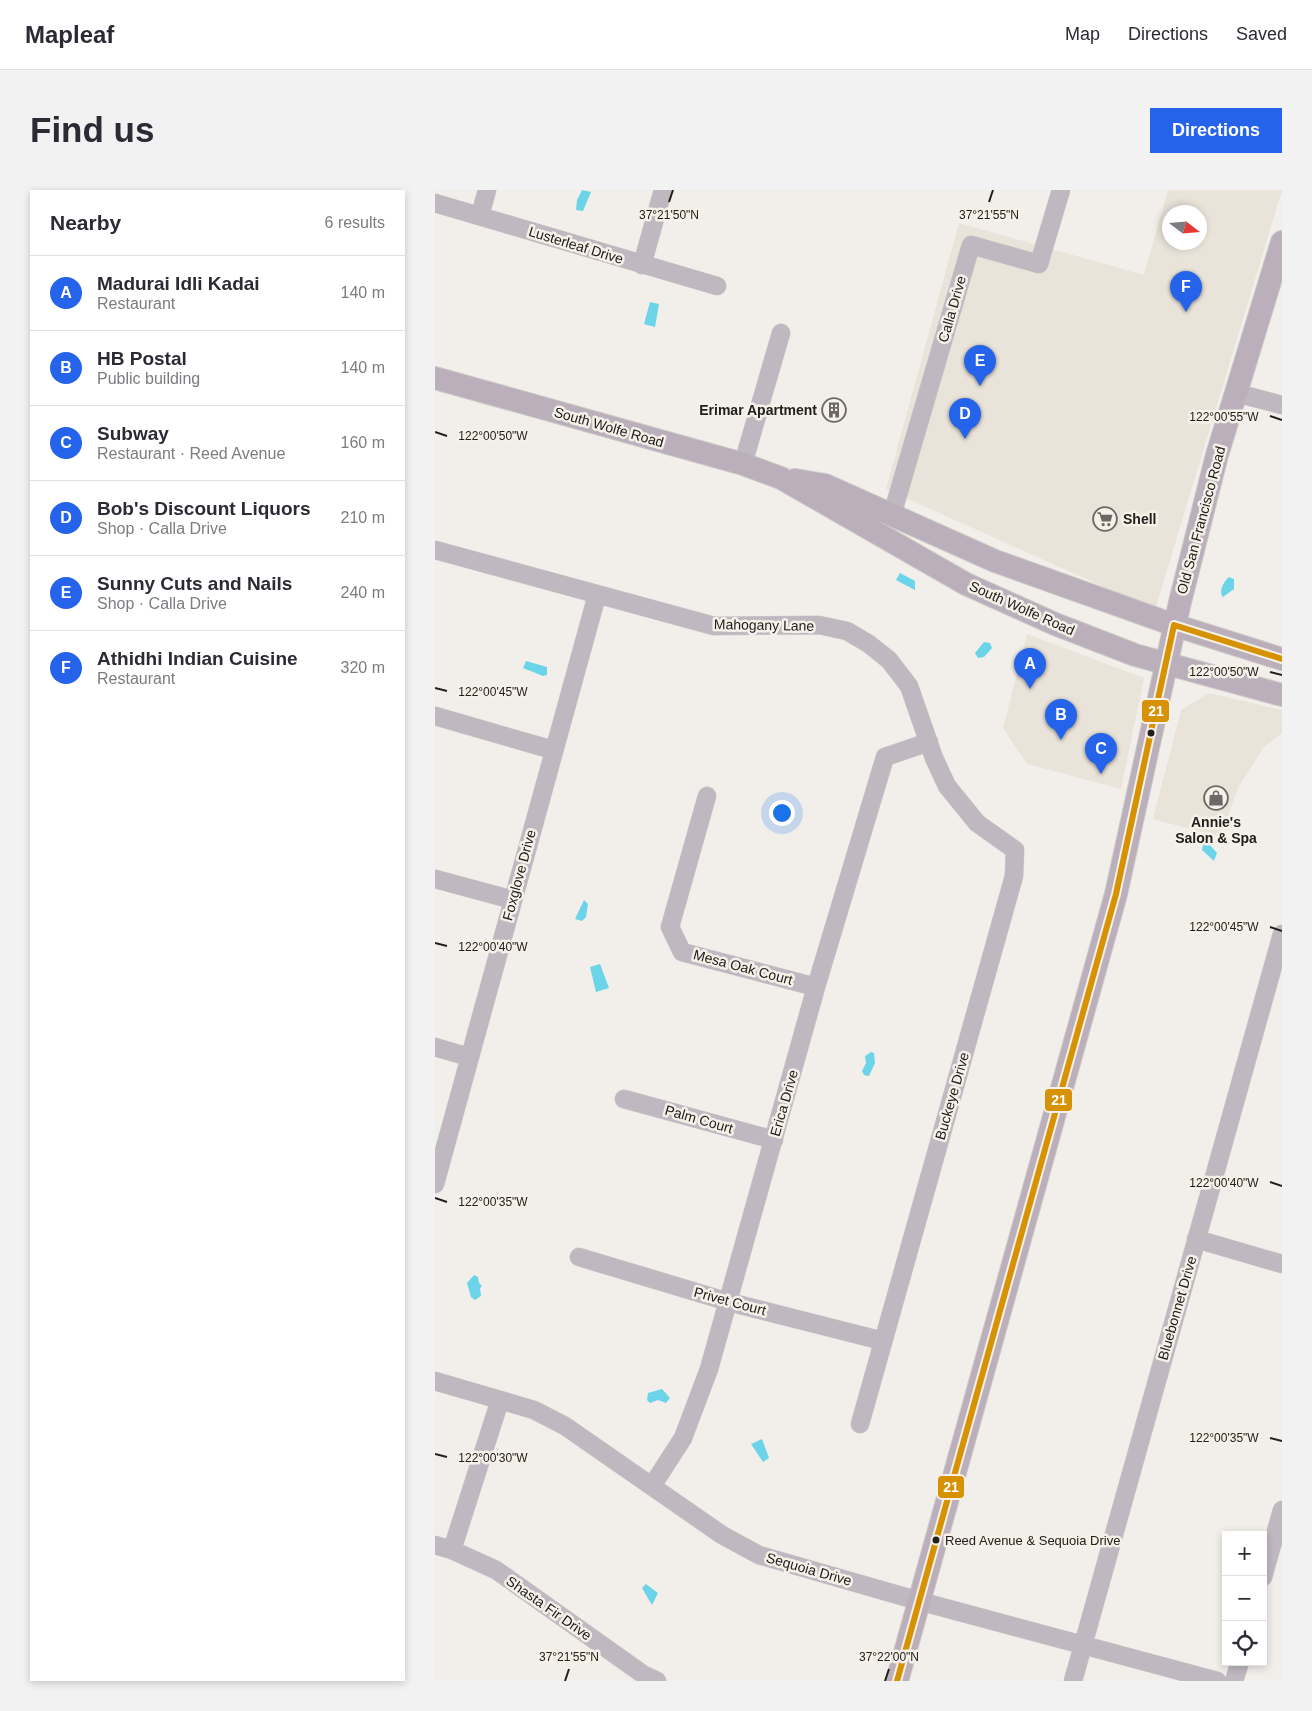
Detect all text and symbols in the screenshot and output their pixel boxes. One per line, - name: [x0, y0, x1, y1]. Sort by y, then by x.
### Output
- text: Mapleaf: [25, 21, 114, 48]
- text: Map: [1065, 24, 1100, 44]
- text: Directions: [1128, 24, 1208, 44]
- text: Saved: [1236, 24, 1287, 44]
- button: Directions: [1150, 108, 1282, 153]
- text: Find us: [30, 110, 154, 149]
- north arrow: [1162, 205, 1207, 250]
- text: 37°21'50"N: [639, 208, 699, 222]
- text: 37°21'55"N: [959, 208, 1019, 222]
- text: Nearby: [50, 211, 121, 234]
- text: 6 results: [325, 214, 385, 231]
- street label: Lusterleaf Drive: [527, 223, 625, 267]
- pin: F: [1170, 271, 1202, 312]
- text: Madurai Idli Kadai: [97, 273, 260, 294]
- street label: Calla Drive: [935, 274, 969, 344]
- text: A: [60, 284, 72, 301]
- text: 140 m: [341, 284, 385, 301]
- text: Restaurant: [97, 295, 175, 312]
- pin: E: [964, 345, 996, 386]
- text: HB Postal: [97, 348, 187, 369]
- text: B: [60, 359, 72, 376]
- text: 140 m: [341, 359, 385, 376]
- text: Public building: [97, 370, 200, 387]
- building icon: Erimar Apartment: [821, 397, 847, 423]
- pin: D: [949, 398, 981, 439]
- place label: Erimar Apartment: [699, 402, 817, 418]
- street label: South Wolfe Road: [552, 404, 666, 450]
- text: 122°00'55"W: [1189, 410, 1259, 424]
- text: Subway: [97, 423, 169, 444]
- text: 122°00'50"W: [458, 429, 528, 443]
- text: C: [60, 434, 72, 451]
- text: 160 m: [341, 434, 385, 451]
- street label: Old San Francisco Road: [1174, 444, 1228, 596]
- text: Restaurant · Reed Avenue: [97, 445, 285, 462]
- text: Bob's Discount Liquors: [97, 498, 311, 519]
- supermarket icon: Shell: [1092, 506, 1118, 532]
- text: D: [60, 509, 72, 526]
- text: 210 m: [341, 509, 385, 526]
- place label: Shell: [1123, 511, 1156, 527]
- text: Shop · Calla Drive: [97, 520, 227, 537]
- text: Sunny Cuts and Nails: [97, 573, 292, 594]
- street label: South Wolfe Road: [967, 578, 1077, 638]
- text: E: [61, 584, 71, 601]
- text: 240 m: [341, 584, 385, 601]
- text: Shop · Calla Drive: [97, 595, 227, 612]
- street label: Mahogany Lane: [714, 616, 815, 634]
- text: Athidhi Indian Cuisine: [97, 648, 298, 669]
- pin: A: [1014, 648, 1046, 689]
- text: F: [61, 659, 71, 676]
- text: 320 m: [341, 659, 385, 676]
- text: 122°00'50"W: [1189, 665, 1259, 679]
- text: Restaurant: [97, 670, 175, 687]
- text: 122°00'45"W: [458, 685, 528, 699]
- pin: B: [1045, 699, 1077, 740]
- line badge: 21: [1141, 699, 1170, 723]
- text: 21: [1148, 703, 1164, 719]
- unlabelled marker: [1146, 728, 1156, 738]
- pin: C: [1085, 733, 1117, 774]
- shop icon: Annie's Salon & Spa: [1203, 785, 1229, 811]
- your location: [769, 800, 795, 826]
- place label: Annie's Salon & Spa: [1175, 814, 1257, 846]
- street label: Foxglove Drive: [499, 828, 539, 922]
- text: 122°00'45"W: [1189, 920, 1259, 934]
- text: 122°00'40"W: [458, 940, 528, 954]
- street label: Mesa Oak Court: [692, 946, 794, 988]
- street label: Buckeye Drive: [932, 1050, 972, 1142]
- street label: Erica Drive: [767, 1068, 801, 1138]
- line badge: 21: [1044, 1088, 1073, 1112]
- text: 21: [1051, 1092, 1067, 1108]
- street label: Palm Court: [663, 1102, 735, 1136]
- text: 122°00'40"W: [1189, 1176, 1259, 1190]
- text: 122°00'35"W: [458, 1195, 528, 1209]
- street label: Bluebonnet Drive: [1155, 1254, 1200, 1362]
- street label: Privet Court: [692, 1284, 768, 1318]
- text: 122°00'35"W: [1189, 1431, 1259, 1445]
- text: 122°00'30"W: [458, 1451, 528, 1465]
- line badge: 21: [937, 1475, 965, 1499]
- text: 21: [943, 1479, 959, 1495]
- map controls: [1222, 1531, 1267, 1666]
- button: +: [1222, 1531, 1267, 1576]
- place label: Reed Avenue & Sequoia Drive: [945, 1533, 1120, 1548]
- marker: Reed Avenue & Sequoia Drive: [931, 1535, 941, 1545]
- street label: Sequoia Drive: [765, 1549, 854, 1589]
- street label: Shasta Fir Drive: [503, 1573, 595, 1643]
- button: −: [1222, 1576, 1267, 1621]
- button: locate: [1222, 1621, 1267, 1666]
- text: 37°21'55"N: [539, 1650, 599, 1664]
- text: 37°22'00"N: [859, 1650, 919, 1664]

